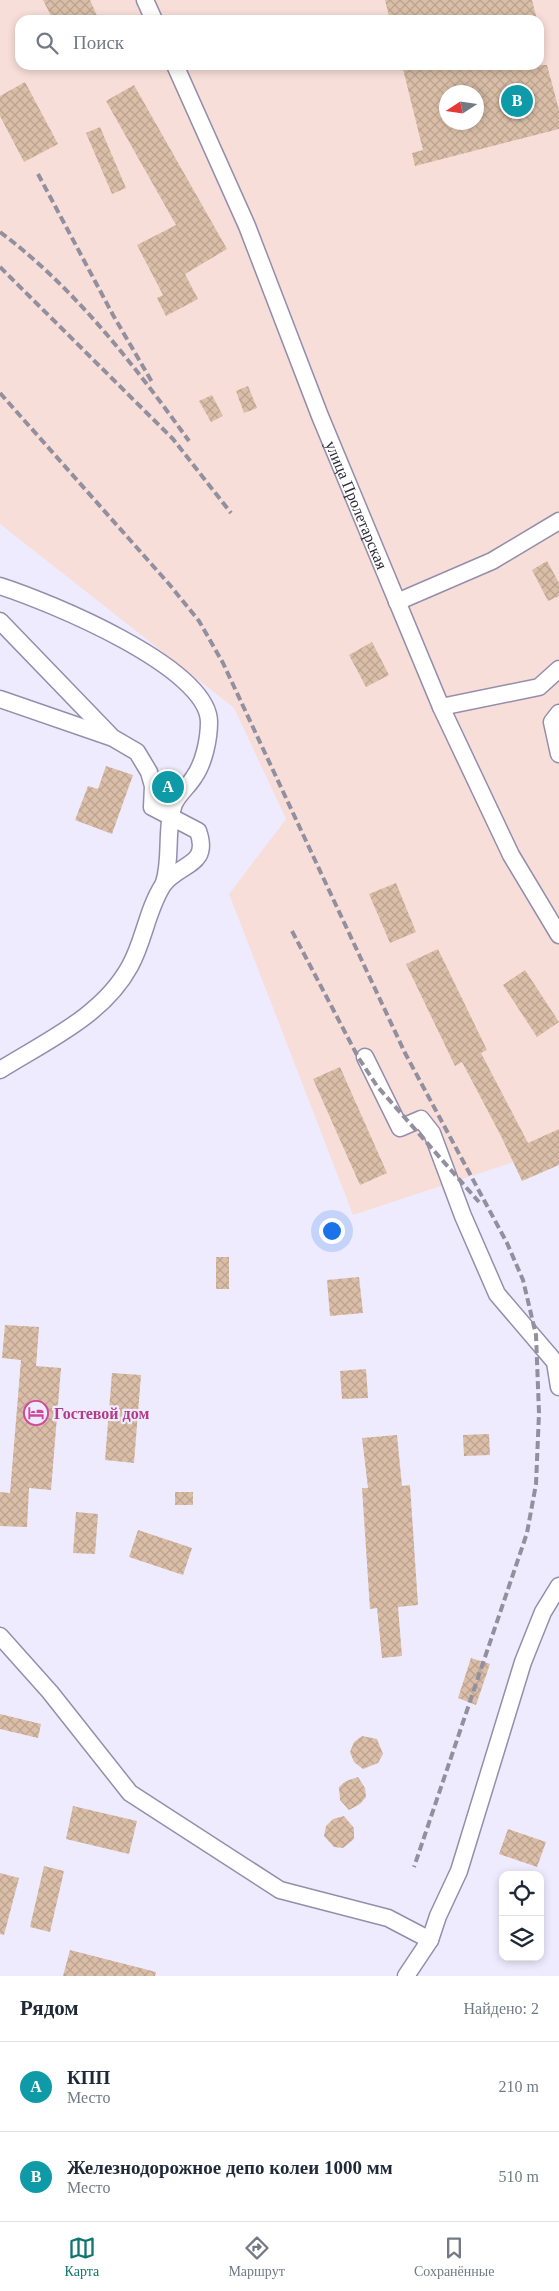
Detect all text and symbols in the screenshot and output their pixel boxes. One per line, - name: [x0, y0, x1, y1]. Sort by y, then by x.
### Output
- search box: [15, 15, 544, 70]
- icon: search: [33, 29, 61, 57]
- text: Поиск: [73, 32, 124, 53]
- pin: B: [501, 82, 533, 120]
- north arrow: [439, 85, 484, 130]
- street label: улица Пролетарская: [322, 438, 391, 572]
- pin: A: [152, 768, 184, 806]
- your location: [319, 1218, 345, 1244]
- hotel icon: Гостевой дом: [23, 1400, 49, 1426]
- place label: Гостевой дом: [54, 1405, 149, 1422]
- map controls: [499, 1871, 544, 1961]
- button: locate: [499, 1871, 544, 1916]
- button: layers: [499, 1916, 544, 1961]
- text: Рядом: [20, 1996, 79, 2020]
- text: Найдено: 2: [464, 2000, 539, 2017]
- text: КПП: [67, 2067, 110, 2088]
- text: A: [30, 2078, 42, 2095]
- text: 210 m: [499, 2078, 539, 2095]
- text: Место: [67, 2089, 110, 2106]
- text: Железнодорожное депо колеи 1000 мм: [67, 2157, 393, 2178]
- text: B: [31, 2168, 41, 2185]
- text: 510 m: [499, 2168, 539, 2185]
- text: Место: [67, 2179, 110, 2196]
- tab: Карта: [65, 2234, 99, 2280]
- tab: Маршрут: [228, 2234, 285, 2280]
- tab: Сохранённые: [414, 2234, 494, 2280]

